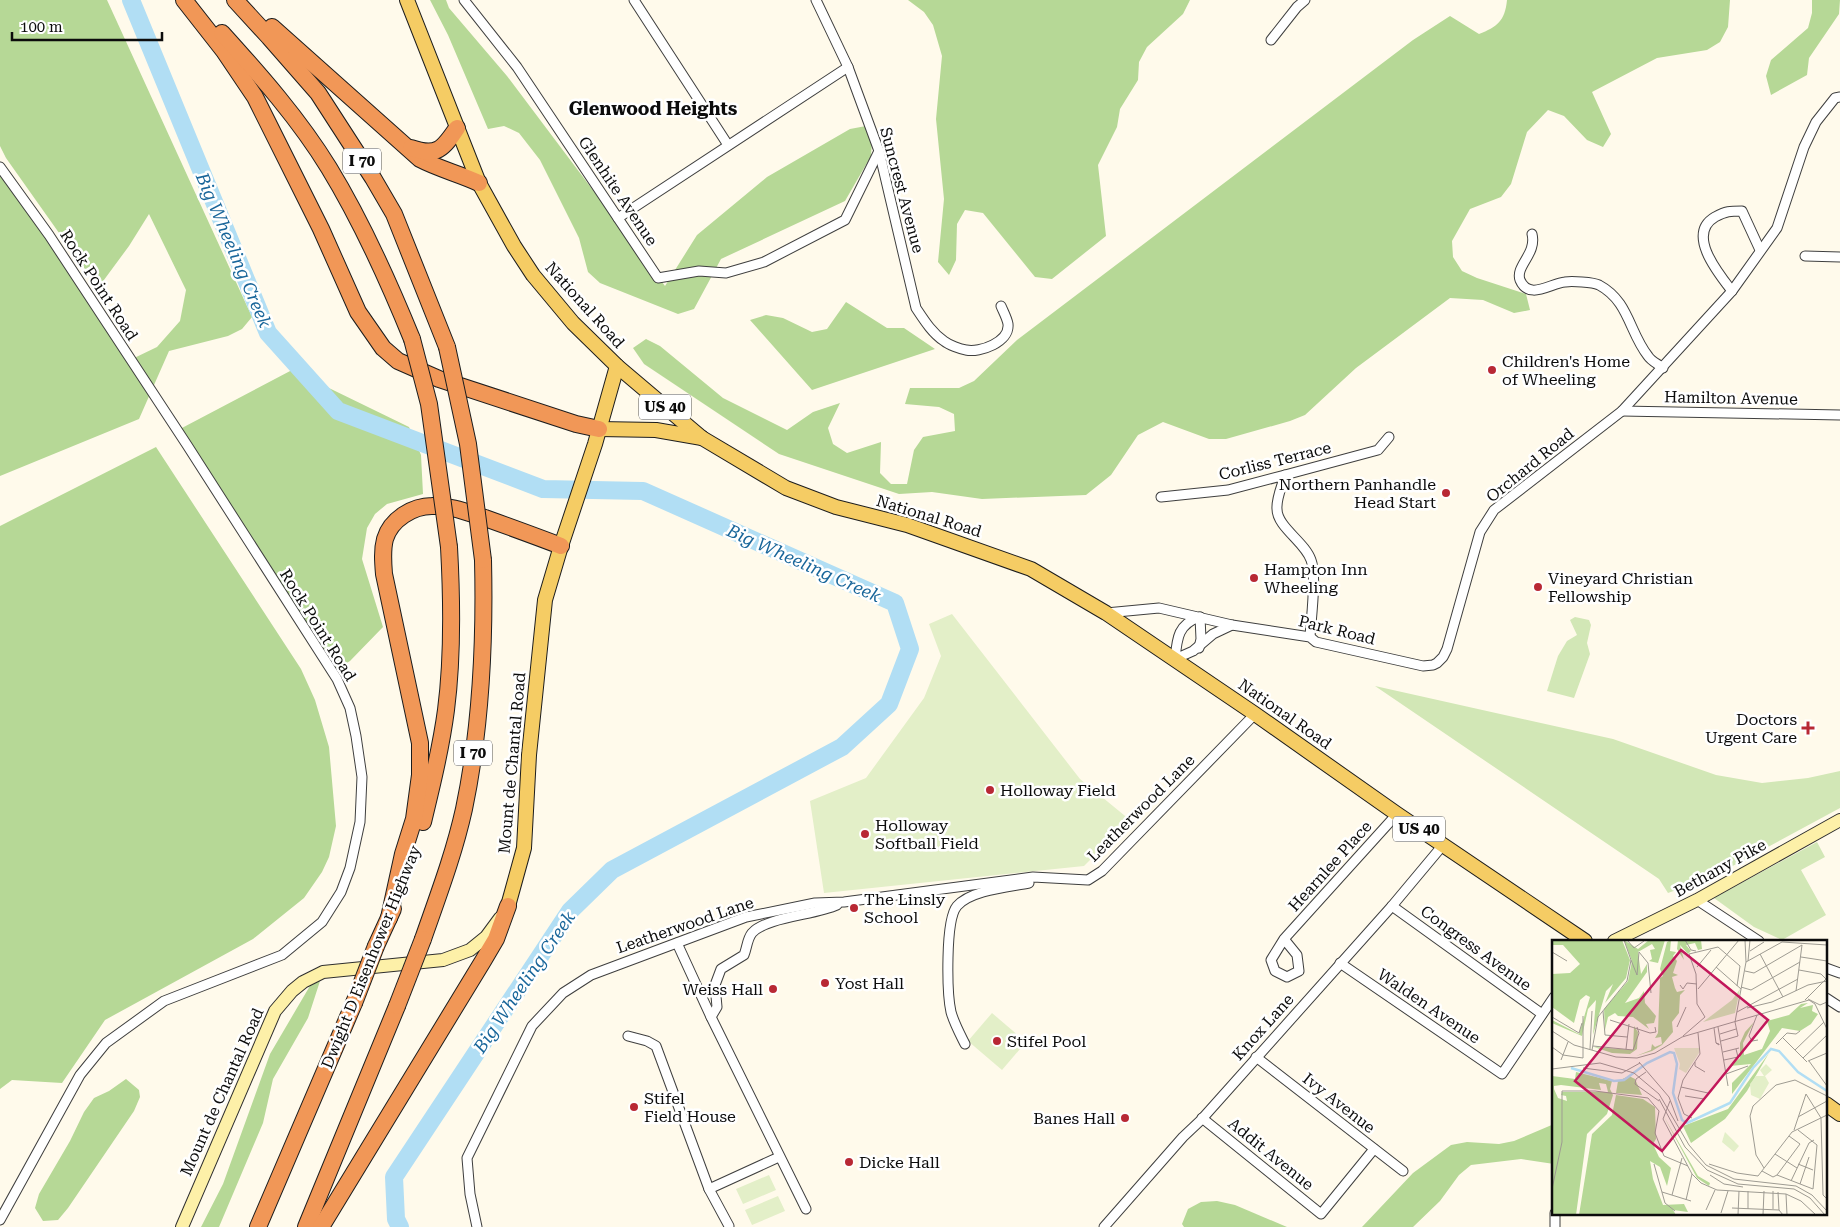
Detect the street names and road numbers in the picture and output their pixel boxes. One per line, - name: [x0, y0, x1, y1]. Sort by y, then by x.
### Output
- street label: Suncrest Avenue: [876, 125, 928, 255]
- street label: Glenhite Avenue: [574, 133, 662, 249]
- road number: I 70: [343, 148, 381, 174]
- street label: Rock Point Road: [56, 226, 142, 344]
- street label: National Road: [541, 258, 629, 352]
- street label: Hamilton Avenue: [1664, 387, 1798, 409]
- road number: US 40: [639, 394, 691, 420]
- street label: Orchard Road: [1482, 424, 1578, 506]
- street label: Corliss Terrace: [1217, 438, 1333, 484]
- street label: National Road: [874, 491, 984, 541]
- street label: Rock Point Road: [276, 566, 360, 684]
- street label: Park Road: [1297, 611, 1377, 649]
- street label: Mount de Chantal Road: [495, 672, 529, 854]
- street label: National Road: [1235, 675, 1335, 753]
- road number: I 70: [454, 740, 492, 766]
- street label: Leatherwood Lane: [1083, 750, 1199, 866]
- road number: US 40: [1393, 816, 1445, 842]
- street label: Hearnlee Place: [1284, 817, 1376, 915]
- street label: Bethany Pike: [1671, 835, 1769, 901]
- street label: Dwight D Eisenhower Highway: [317, 842, 425, 1071]
- street label: Leatherwood Lane: [614, 893, 756, 957]
- street label: Congress Avenue: [1417, 901, 1535, 995]
- street label: Walden Avenue: [1374, 965, 1484, 1048]
- street label: Knox Lane: [1228, 990, 1298, 1064]
- street label: Mount de Chantal Road: [176, 1005, 268, 1179]
- street label: Ivy Avenue: [1299, 1069, 1379, 1137]
- street label: Addit Avenue: [1225, 1114, 1318, 1194]

